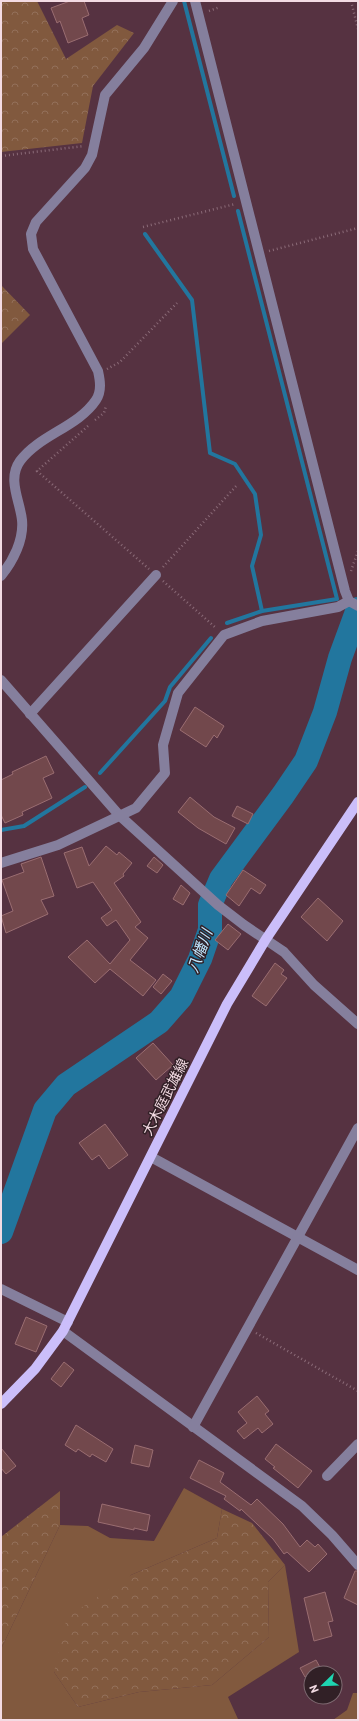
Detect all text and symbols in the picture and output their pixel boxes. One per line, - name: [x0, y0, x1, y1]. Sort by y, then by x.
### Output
- water label: 八幡川: [183, 925, 216, 975]
- street label: 大木庭武雄線: [138, 1055, 191, 1138]
- north arrow: [303, 1665, 343, 1705]
- text: N: [306, 1683, 321, 1695]

